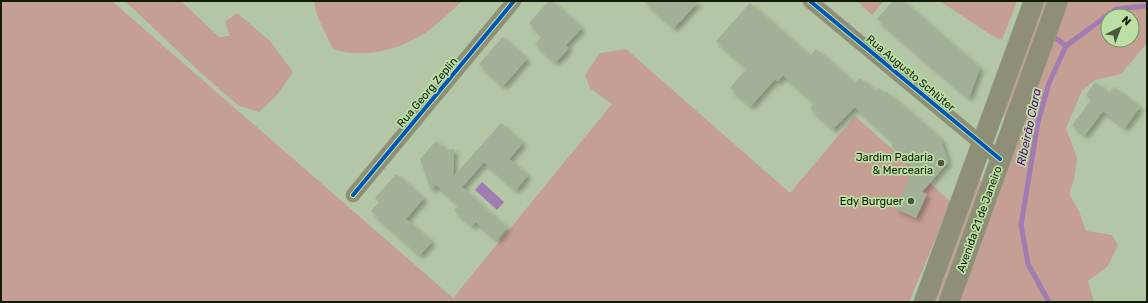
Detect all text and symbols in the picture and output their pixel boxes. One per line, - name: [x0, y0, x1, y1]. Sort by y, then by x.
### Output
- north arrow: [1100, 8, 1140, 48]
- text: N: [1119, 13, 1134, 28]
- street label: Rua Augusto Schlüter: [864, 32, 958, 115]
- street label: Rua Georg Zeplin: [394, 55, 460, 130]
- water label: Ribeirão Clara: [1014, 87, 1044, 167]
- place label: Jardim Padaria & Mercearia: [856, 151, 933, 177]
- marker: Jardim Padaria & Mercearia: [936, 158, 946, 168]
- street label: Avenida 21 de Janeiro: [954, 164, 1005, 274]
- place label: Edy Burguer: [840, 195, 904, 208]
- marker: Edy Burguer: [906, 196, 916, 206]

